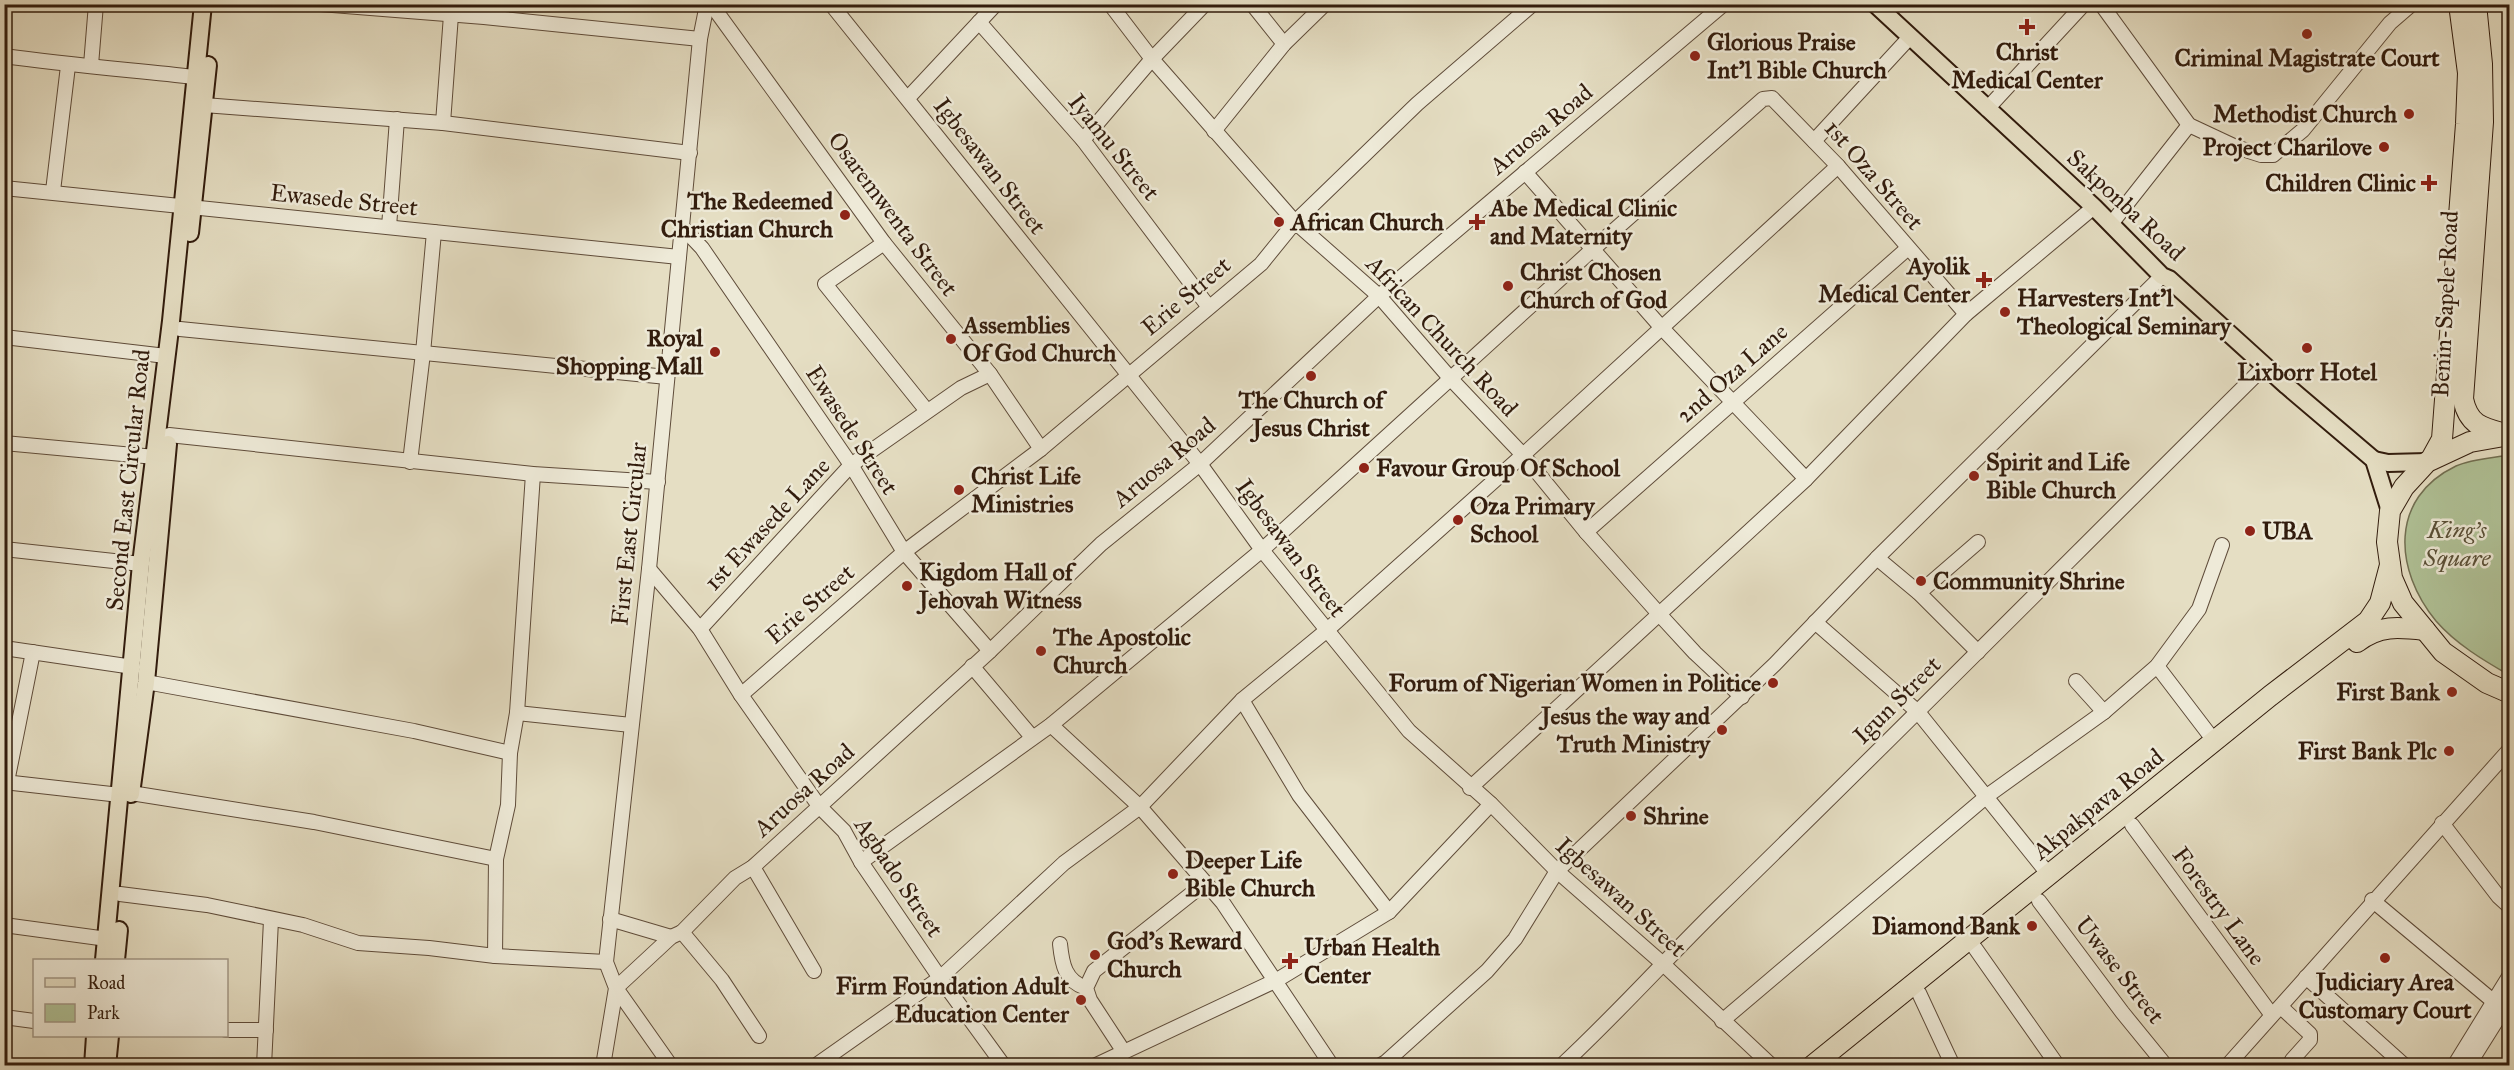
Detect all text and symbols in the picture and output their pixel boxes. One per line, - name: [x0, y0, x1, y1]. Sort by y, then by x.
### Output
- marker: Christ Medical Center: [2018, 18, 2036, 36]
- place label: Glorious Praise Int'l Bible Church: [1707, 27, 1887, 85]
- marker: Criminal Magistrate Court: [2300, 27, 2314, 41]
- place label: Christ Medical Center: [1951, 37, 2104, 95]
- place label: Criminal Magistrate Court: [2174, 43, 2440, 73]
- marker: Glorious Praise Int'l Bible Church: [1688, 49, 1702, 63]
- street label: Aruosa Road: [1482, 77, 1599, 181]
- street label: Iyamu Street: [1062, 88, 1166, 207]
- street label: Igbesawan Street: [927, 92, 1053, 241]
- place label: Methodist Church: [2213, 99, 2398, 129]
- marker: Methodist Church: [2402, 107, 2416, 121]
- street label: 1st Oza Street: [1818, 114, 1930, 237]
- street label: Osaremwenta Street: [822, 126, 965, 302]
- place label: Project Charilove: [2202, 132, 2372, 162]
- marker: Project Charilove: [2377, 140, 2391, 154]
- street label: Sakponba Road: [2061, 143, 2191, 267]
- place label: Children Clinic: [2265, 168, 2416, 198]
- marker: Children Clinic: [2420, 174, 2438, 192]
- street label: Ewasede Street: [269, 177, 420, 223]
- place label: The Redeemed Christian Church: [661, 186, 834, 244]
- place label: Abe Medical Clinic and Maternity: [1488, 193, 1677, 251]
- place label: African Church: [1289, 207, 1445, 237]
- marker: The Redeemed Christian Church: [838, 208, 852, 222]
- street label: Benin-Sapele Road: [2425, 210, 2465, 398]
- marker: Abe Medical Clinic and Maternity: [1468, 213, 1486, 231]
- marker: African Church: [1272, 215, 1286, 229]
- street label: African Church Road: [1359, 249, 1524, 423]
- street label: Erie Street: [1135, 250, 1237, 342]
- place label: Ayolik Medical Center: [1818, 251, 1971, 309]
- place label: Christ Chosen Church of God: [1520, 257, 1668, 315]
- marker: Ayolik Medical Center: [1975, 271, 1993, 289]
- marker: Christ Chosen Church of God: [1501, 279, 1515, 293]
- place label: Harvesters Int'l Theological Seminary: [2016, 283, 2233, 341]
- marker: Harvesters Int'l Theological Seminary: [1998, 305, 2012, 319]
- place label: Assemblies Of God Church: [961, 310, 1117, 368]
- street label: 2nd Oza Lane: [1670, 317, 1794, 429]
- place label: Royal Shopping Mall: [556, 323, 704, 381]
- marker: Assemblies Of God Church: [944, 332, 958, 346]
- marker: Lixborr Hotel: [2300, 341, 2314, 355]
- marker: Royal Shopping Mall: [708, 345, 722, 359]
- street label: Second East Circular Road: [99, 348, 157, 612]
- place label: Lixborr Hotel: [2237, 357, 2377, 387]
- street label: Ewasede Street: [799, 360, 905, 501]
- marker: The Church of Jesus Christ: [1304, 369, 1318, 383]
- place label: The Church of Jesus Christ: [1237, 385, 1387, 443]
- street label: Aruosa Road: [1105, 410, 1222, 514]
- street label: First East Circular: [604, 441, 654, 627]
- place label: Spirit and Life Bible Church: [1986, 447, 2130, 505]
- street label: 1st Ewasede Lane: [698, 451, 836, 597]
- place label: Favour Group Of School: [1376, 453, 1620, 483]
- place label: Christ Life Ministries: [971, 461, 1081, 519]
- marker: Favour Group Of School: [1357, 461, 1371, 475]
- marker: Spirit and Life Bible Church: [1967, 469, 1981, 483]
- street label: Igbesawan Street: [1229, 473, 1353, 623]
- marker: Christ Life Ministries: [952, 483, 966, 497]
- place label: Oza Primary School: [1470, 491, 1596, 549]
- marker: Oza Primary School: [1451, 513, 1465, 527]
- park label: King's Square: [2423, 515, 2492, 573]
- place label: UBA: [2262, 516, 2314, 546]
- marker: UBA: [2243, 524, 2257, 538]
- street label: Erie Street: [760, 557, 861, 651]
- place label: Kigdom Hall of Jehovah Witness: [916, 557, 1082, 615]
- place label: Community Shrine: [1933, 566, 2125, 596]
- marker: Community Shrine: [1914, 574, 1928, 588]
- marker: Kigdom Hall of Jehovah Witness: [900, 579, 914, 593]
- place label: The Apostolic Church: [1052, 622, 1191, 680]
- marker: The Apostolic Church: [1034, 644, 1048, 658]
- street label: Igun Street: [1847, 649, 1948, 750]
- place label: Forum of Nigerian Women in Politice: [1389, 668, 1761, 698]
- marker: Forum of Nigerian Women in Politice: [1766, 676, 1780, 690]
- place label: First Bank: [2336, 677, 2441, 707]
- marker: First Bank: [2445, 685, 2459, 699]
- place label: Jesus the way and Truth Ministry: [1538, 701, 1712, 759]
- marker: Jesus the way and Truth Ministry: [1715, 723, 1729, 737]
- place label: First Bank Plc: [2298, 736, 2437, 766]
- street label: Aruosa Road: [747, 737, 861, 844]
- street label: Akpakpava Road: [2025, 742, 2170, 867]
- marker: First Bank Plc: [2442, 744, 2456, 758]
- place label: Shrine: [1643, 801, 1709, 831]
- marker: Shrine: [1624, 809, 1638, 823]
- street label: Agbado Street: [847, 810, 950, 943]
- street label: Igbesawan Street: [1550, 831, 1693, 964]
- street label: Forestry Lane: [2166, 841, 2272, 971]
- place label: Deeper Life Bible Church: [1185, 845, 1316, 903]
- marker: Deeper Life Bible Church: [1166, 867, 1180, 881]
- street label: Uwase Street: [2069, 910, 2172, 1030]
- place label: Diamond Bank: [1872, 911, 2021, 941]
- marker: Diamond Bank: [2025, 919, 2039, 933]
- place label: God's Reward Church: [1107, 926, 1243, 984]
- place label: Urban Health Center: [1304, 932, 1441, 990]
- marker: God's Reward Church: [1088, 948, 1102, 962]
- marker: Judiciary Area Customary Court: [2378, 951, 2392, 965]
- marker: Urban Health Center: [1281, 952, 1299, 970]
- legend: [33, 959, 228, 1037]
- place label: Judiciary Area Customary Court: [2298, 967, 2472, 1025]
- place label: Firm Foundation Adult Education Center: [836, 971, 1070, 1029]
- text: Road: [87, 972, 125, 994]
- marker: Firm Foundation Adult Education Center: [1074, 993, 1088, 1007]
- text: Park: [87, 1002, 120, 1024]

